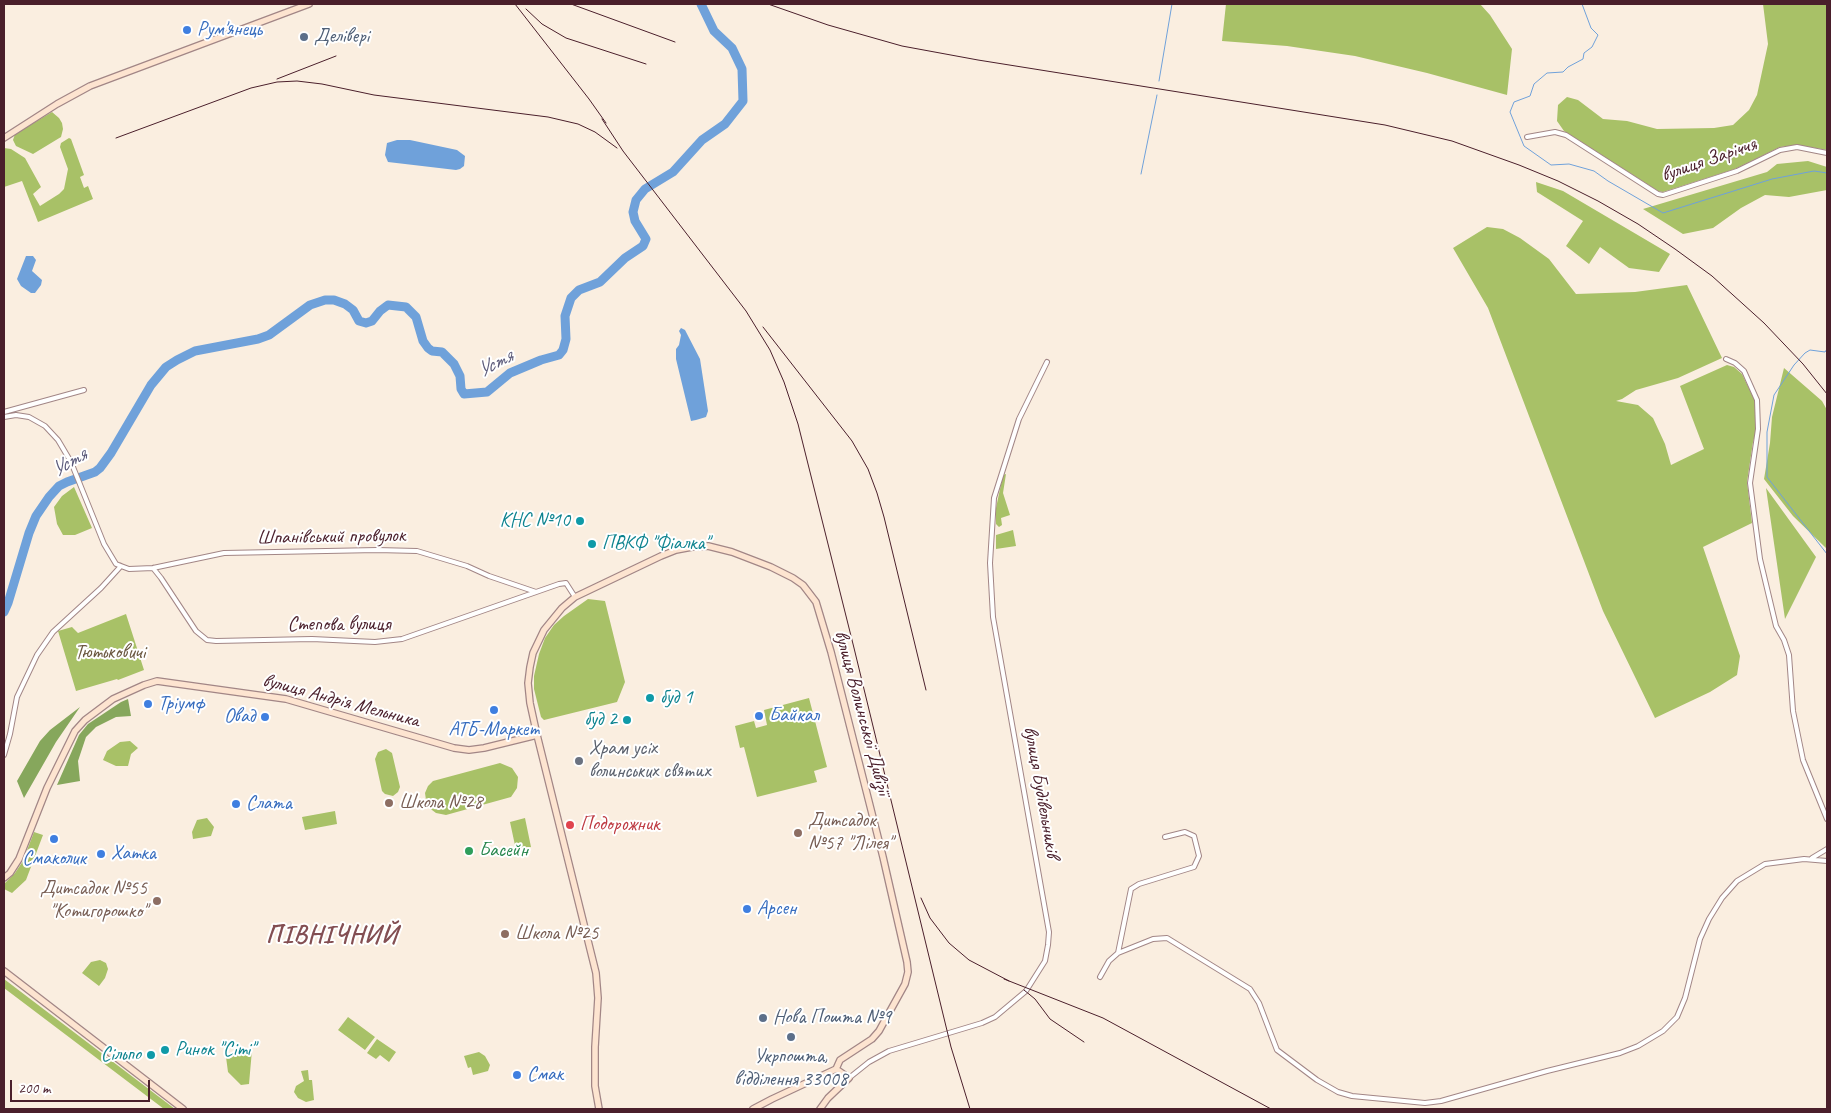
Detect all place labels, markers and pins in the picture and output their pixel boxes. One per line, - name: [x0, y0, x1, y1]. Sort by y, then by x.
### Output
- place label: Рум'янець: [197, 18, 262, 42]
- marker: Рум'янець: [181, 24, 193, 36]
- place label: Делівері: [314, 25, 369, 49]
- marker: Делівері: [298, 31, 310, 43]
- place label: КНС №10: [500, 509, 570, 533]
- marker: КНС №10: [574, 515, 586, 527]
- place label: ПВКФ "Фіалка": [602, 532, 709, 556]
- marker: ПВКФ "Фіалка": [586, 538, 598, 550]
- place label: буд 1: [660, 686, 693, 710]
- place label: Тріумф: [158, 692, 204, 716]
- marker: буд 1: [644, 692, 656, 704]
- marker: Тріумф: [142, 698, 154, 710]
- marker: АТБ-Маркет: [488, 704, 500, 716]
- place label: Байкал: [769, 704, 819, 728]
- place label: Овад: [224, 705, 255, 729]
- place label: буд 2: [584, 708, 617, 732]
- marker: Байкал: [753, 710, 765, 722]
- marker: Овад: [259, 711, 271, 723]
- marker: буд 2: [621, 714, 633, 726]
- place label: АТБ-Маркет: [449, 718, 539, 742]
- place label: Храм усіх волинських святих: [589, 737, 710, 784]
- marker: Храм усіх волинських святих: [573, 755, 585, 767]
- place label: Школа №28: [399, 791, 482, 815]
- place label: Слата: [246, 792, 292, 816]
- marker: Школа №28: [383, 797, 395, 809]
- marker: Слата: [230, 798, 242, 810]
- place label: Дитсадок №57 "Лілея": [808, 809, 892, 856]
- place label: Подорожник: [580, 813, 659, 837]
- marker: Подорожник: [564, 819, 576, 831]
- marker: Дитсадок №57 "Лілея": [792, 827, 804, 839]
- marker: Смаколик: [48, 833, 60, 845]
- place label: Басейн: [479, 839, 528, 863]
- place label: Хатка: [111, 842, 156, 866]
- marker: Басейн: [463, 845, 475, 857]
- place label: Смаколик: [22, 847, 86, 871]
- marker: Хатка: [95, 848, 107, 860]
- place label: Дитсадок №55 "Котигорошко": [40, 877, 147, 924]
- marker: Дитсадок №55 "Котигорошко": [151, 895, 163, 907]
- place label: Арсен: [757, 897, 796, 921]
- marker: Арсен: [741, 903, 753, 915]
- place label: Школа №25: [515, 922, 598, 946]
- marker: Школа №25: [499, 928, 511, 940]
- place label: Нова Пошта №9: [773, 1006, 891, 1030]
- marker: Нова Пошта №9: [757, 1012, 769, 1024]
- marker: Укрпошта, відділення 33008: [785, 1031, 797, 1043]
- place label: Ринок "Сіті": [175, 1038, 255, 1062]
- place label: Сільпо: [101, 1043, 141, 1067]
- marker: Ринок "Сіті": [159, 1044, 171, 1056]
- place label: Укрпошта, відділення 33008: [734, 1045, 848, 1092]
- marker: Сільпо: [145, 1049, 157, 1061]
- place label: Смак: [527, 1063, 563, 1087]
- marker: Смак: [511, 1069, 523, 1081]

